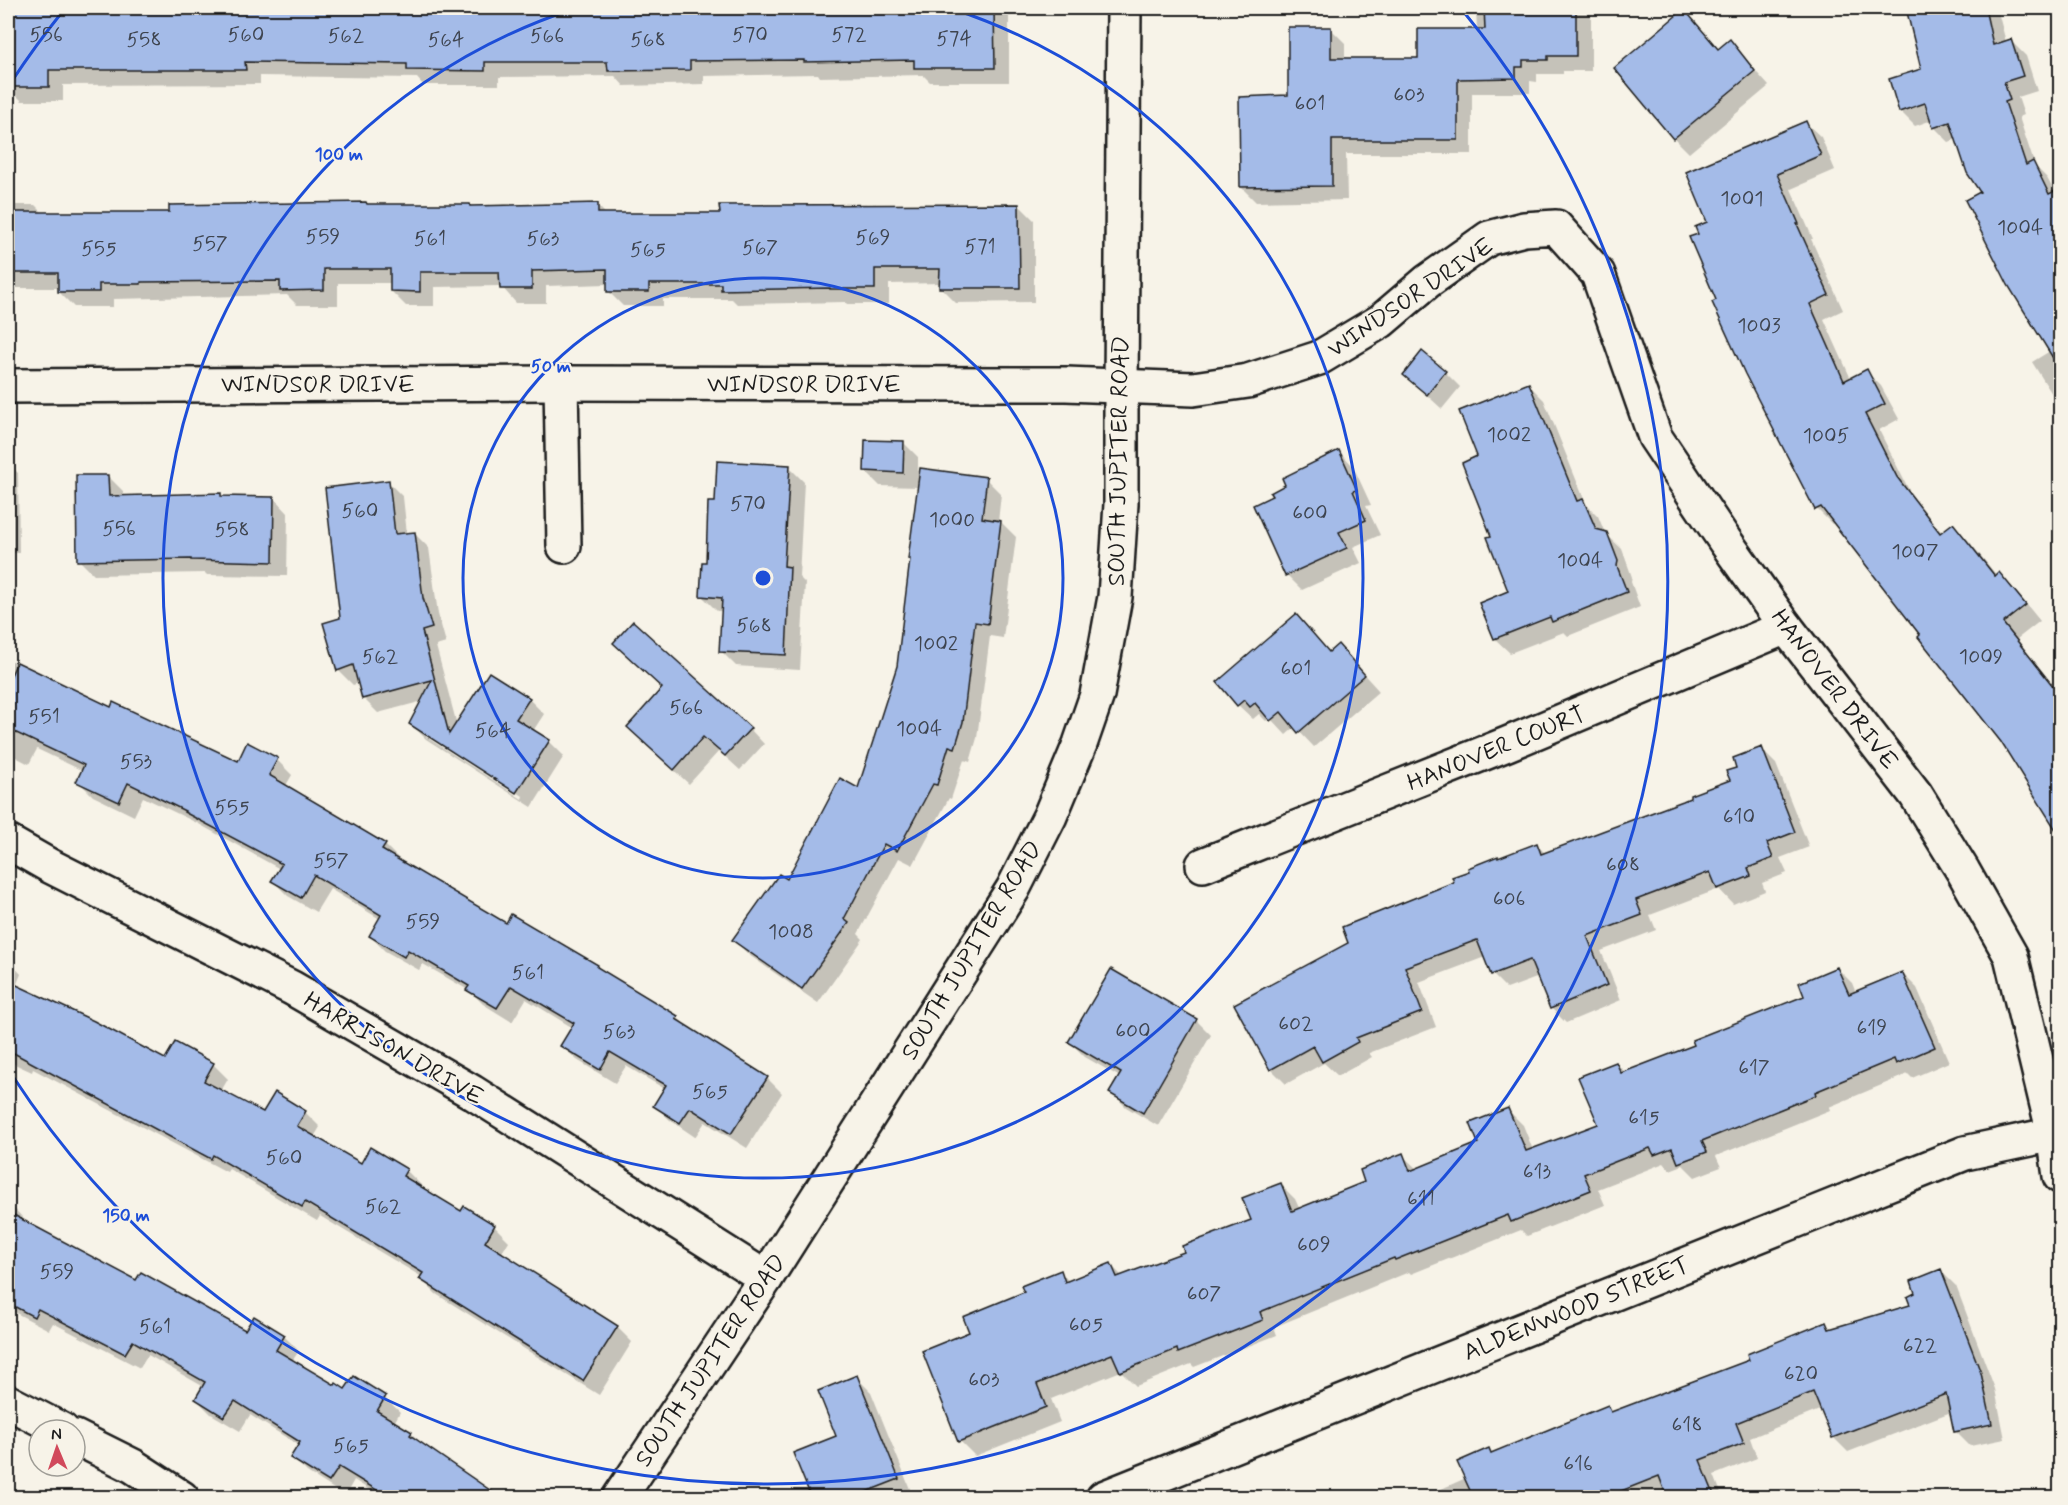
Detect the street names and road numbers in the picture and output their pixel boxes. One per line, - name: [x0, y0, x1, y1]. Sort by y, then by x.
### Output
- street label: WINDSOR DRIVE: [1322, 231, 1500, 365]
- street label: SOUTH JUPITER ROAD: [1102, 336, 1137, 586]
- street label: WINDSOR DRIVE: [221, 370, 415, 401]
- street label: WINDSOR DRIVE: [707, 370, 901, 401]
- street label: HANOVER DRIVE: [1763, 603, 1904, 776]
- street label: HANOVER COURT: [1403, 699, 1590, 799]
- street label: SOUTH JUPITER ROAD: [895, 836, 1050, 1066]
- street label: HARRISON DRIVE: [298, 985, 489, 1113]
- street label: SOUTH JUPITER ROAD: [628, 1248, 794, 1473]
- street label: ALDENWOOD STREET: [1459, 1250, 1694, 1369]

